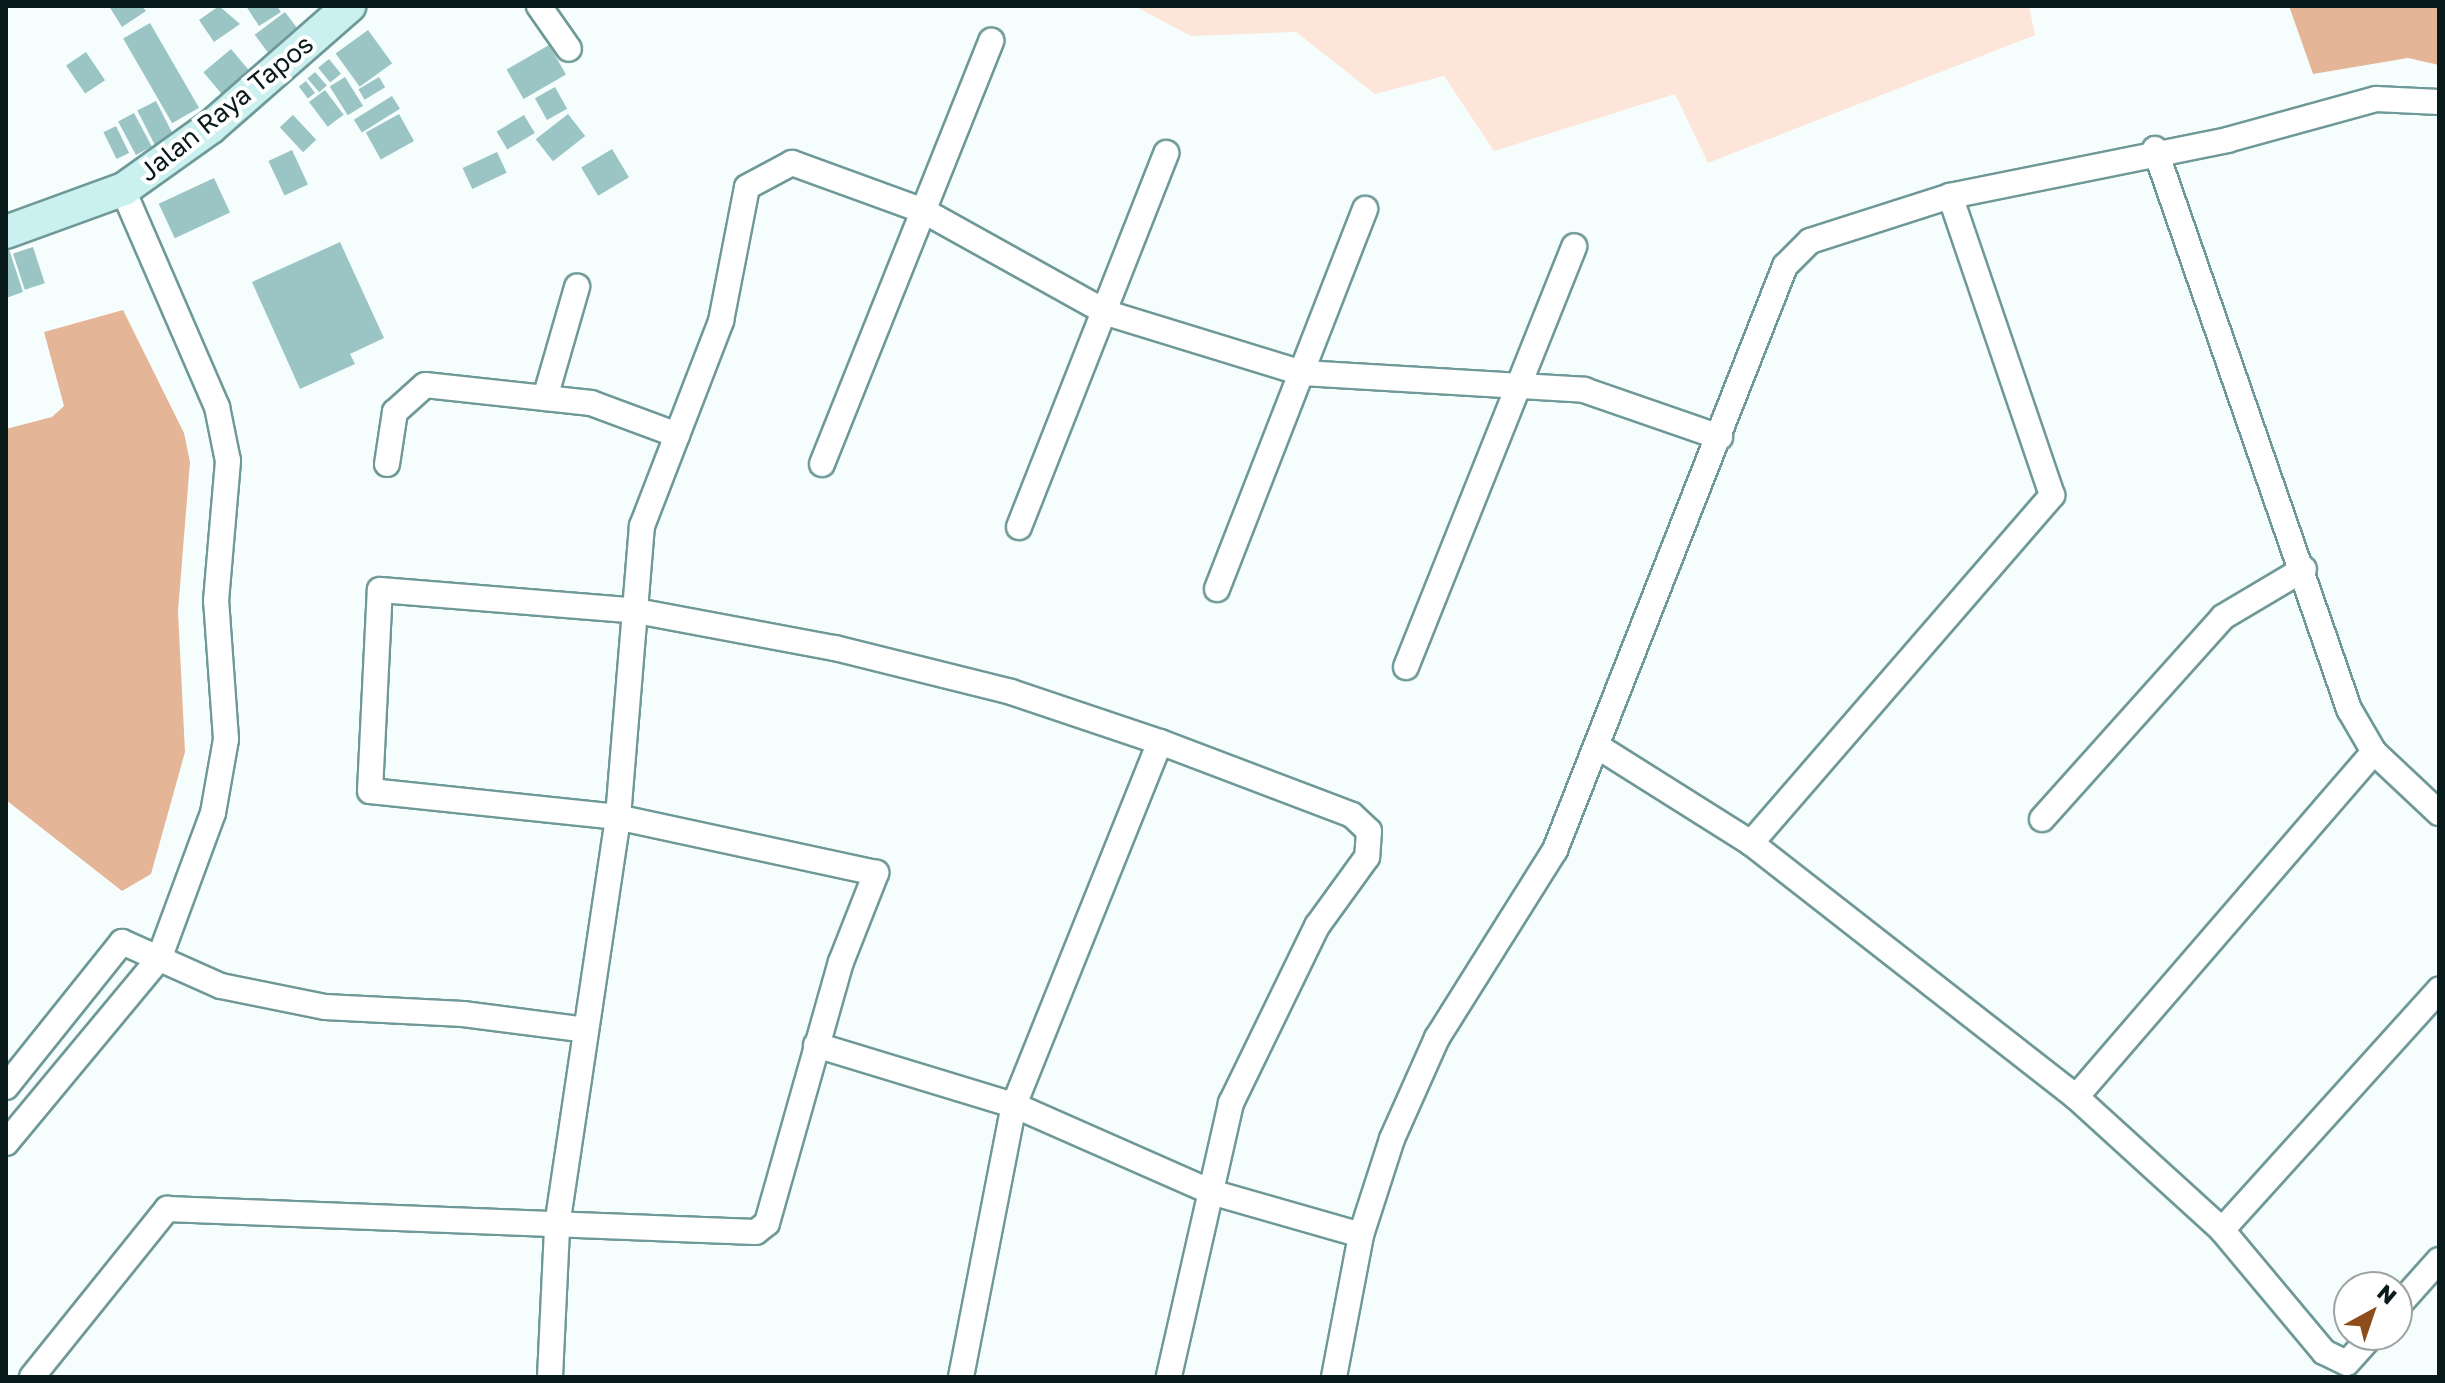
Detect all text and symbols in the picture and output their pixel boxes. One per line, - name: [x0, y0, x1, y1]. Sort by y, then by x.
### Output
- street label: Jalan Raya Tapos: [133, 28, 319, 188]
- north arrow: [2333, 1271, 2413, 1351]
- text: N: [2372, 1278, 2403, 1309]

